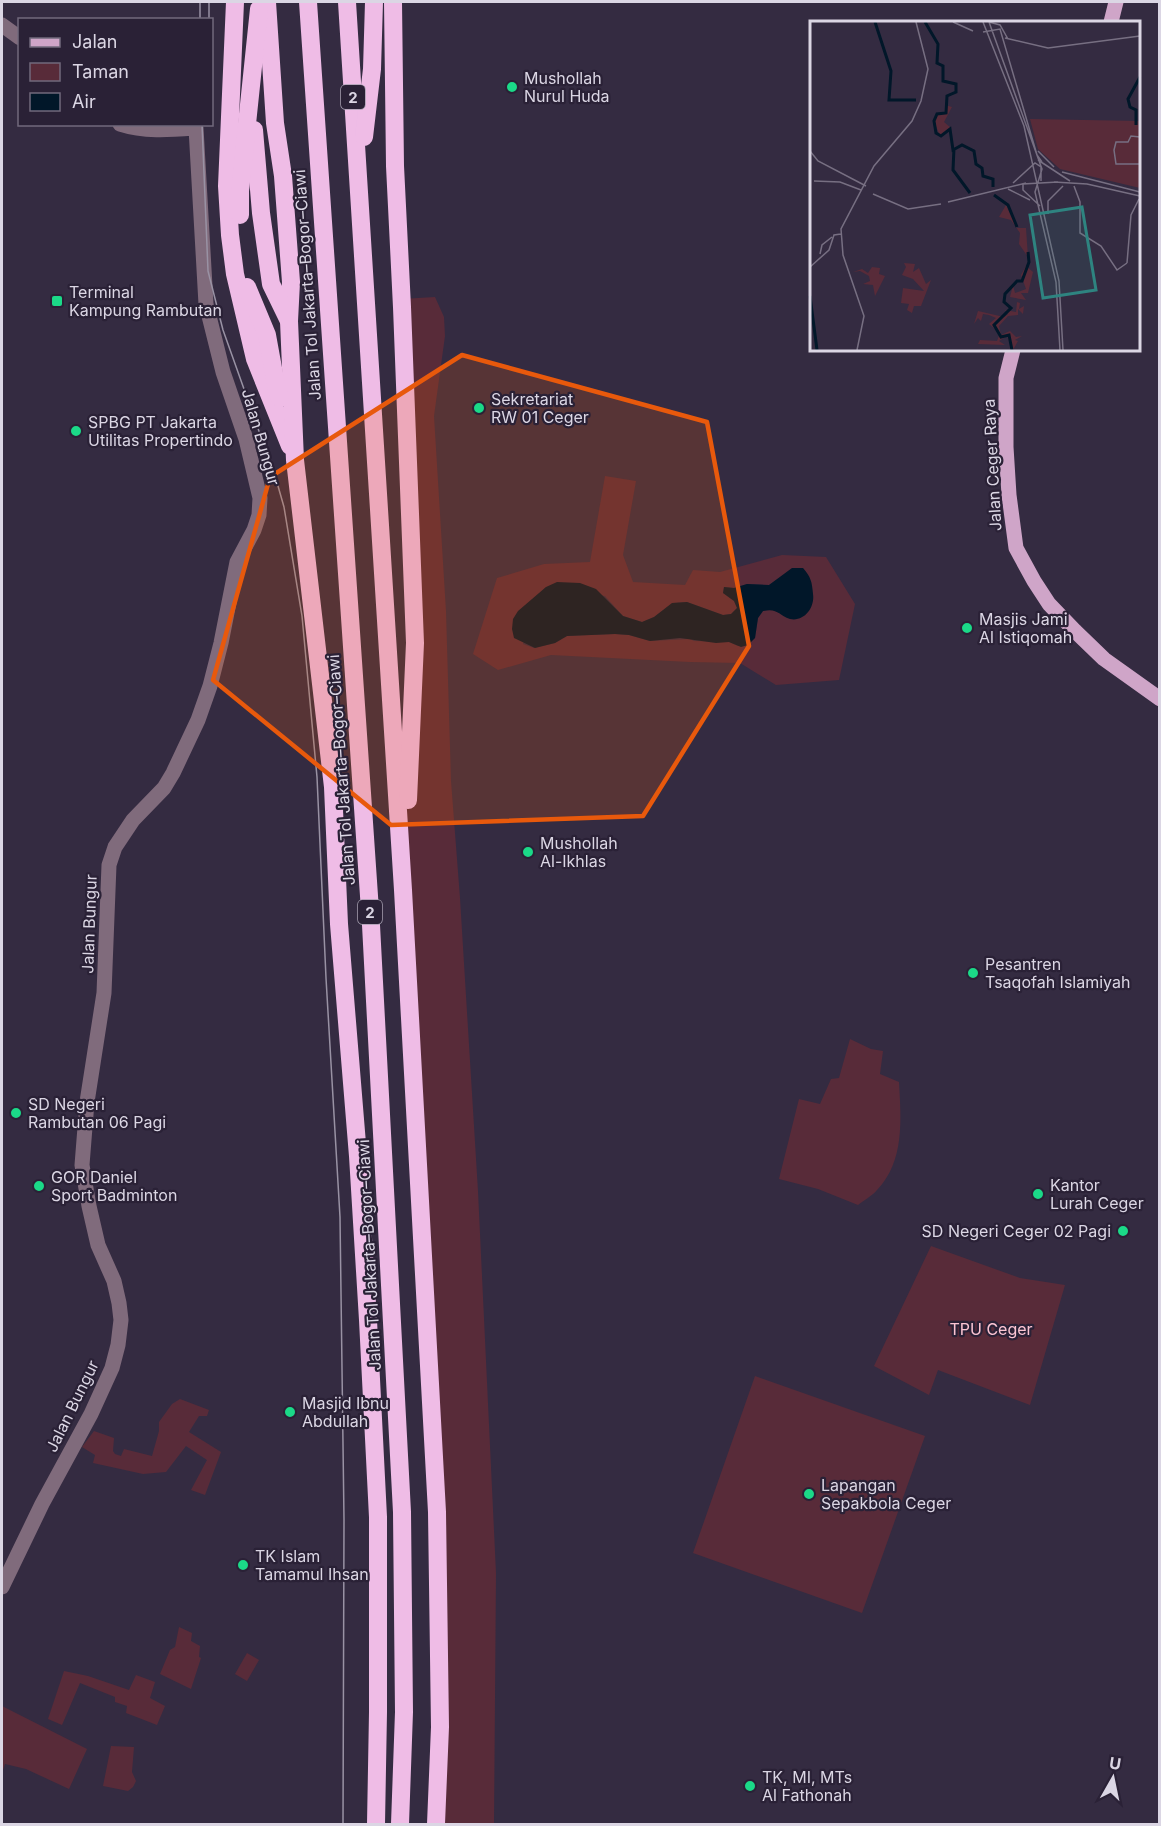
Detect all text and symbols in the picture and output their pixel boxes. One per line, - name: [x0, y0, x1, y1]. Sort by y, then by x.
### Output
- legend: [18, 18, 213, 126]
- inset map: [810, 21, 1140, 351]
- text: Jalan: [72, 31, 117, 52]
- text: Taman: [72, 61, 129, 82]
- place label: Mushollah Nurul Huda: [524, 68, 610, 106]
- marker: Mushollah Nurul Huda: [505, 80, 519, 94]
- road number: 2: [341, 85, 365, 109]
- text: Air: [72, 91, 96, 112]
- street label: Jalan Tol Jakarta–Bogor–Ciawi: [289, 169, 325, 401]
- place label: Terminal Kampung Rambutan: [69, 282, 222, 320]
- marker: Terminal Kampung Rambutan: [50, 294, 64, 308]
- street label: Jalan Bungur: [238, 386, 284, 488]
- place label: Sekretariat RW 01 Ceger: [491, 389, 589, 427]
- street label: Jalan Ceger Raya: [979, 398, 1005, 532]
- marker: Sekretariat RW 01 Ceger: [472, 401, 486, 415]
- place label: SPBG PT Jakarta Utilitas Propertindo: [88, 412, 233, 450]
- marker: SPBG PT Jakarta Utilitas Propertindo: [69, 424, 83, 438]
- place label: Masjis Jami Al Istiqomah: [979, 609, 1072, 647]
- marker: Masjis Jami Al Istiqomah: [960, 621, 974, 635]
- street label: Jalan Tol Jakarta–Bogor–Ciawi: [323, 654, 359, 886]
- place label: Mushollah Al-Ikhlas: [540, 833, 618, 871]
- marker: Mushollah Al-Ikhlas: [521, 845, 535, 859]
- street label: Jalan Bungur: [77, 874, 101, 974]
- road number: 2: [358, 900, 382, 924]
- place label: Pesantren Tsaqofah Islamiyah: [985, 954, 1130, 992]
- marker: Pesantren Tsaqofah Islamiyah: [966, 966, 980, 980]
- place label: SD Negeri Rambutan 06 Pagi: [28, 1094, 166, 1132]
- marker: SD Negeri Rambutan 06 Pagi: [9, 1106, 23, 1120]
- street label: Jalan Tol Jakarta–Bogor–Ciawi: [353, 1139, 385, 1371]
- place label: GOR Daniel Sport Badminton: [51, 1167, 177, 1205]
- place label: Kantor Lurah Ceger: [1050, 1175, 1144, 1213]
- marker: GOR Daniel Sport Badminton: [32, 1179, 46, 1193]
- marker: Kantor Lurah Ceger: [1031, 1187, 1045, 1201]
- place label: SD Negeri Ceger 02 Pagi: [922, 1221, 1111, 1241]
- marker: SD Negeri Ceger 02 Pagi: [1116, 1224, 1130, 1238]
- park label: TPU Ceger: [949, 1319, 1033, 1339]
- street label: Jalan Bungur: [41, 1357, 103, 1455]
- place label: Masjid Ibnu Abdullah: [302, 1393, 389, 1431]
- marker: Masjid Ibnu Abdullah: [283, 1405, 297, 1419]
- place label: Lapangan Sepakbola Ceger: [821, 1475, 951, 1513]
- marker: Lapangan Sepakbola Ceger: [802, 1487, 816, 1501]
- place label: TK Islam Tamamul Ihsan: [255, 1546, 369, 1584]
- marker: TK Islam Tamamul Ihsan: [236, 1558, 250, 1572]
- north arrow: [1083, 1748, 1143, 1808]
- text: U: [1108, 1752, 1123, 1774]
- place label: TK, MI, MTs Al Fathonah: [762, 1767, 852, 1805]
- marker: TK, MI, MTs Al Fathonah: [743, 1779, 757, 1793]

